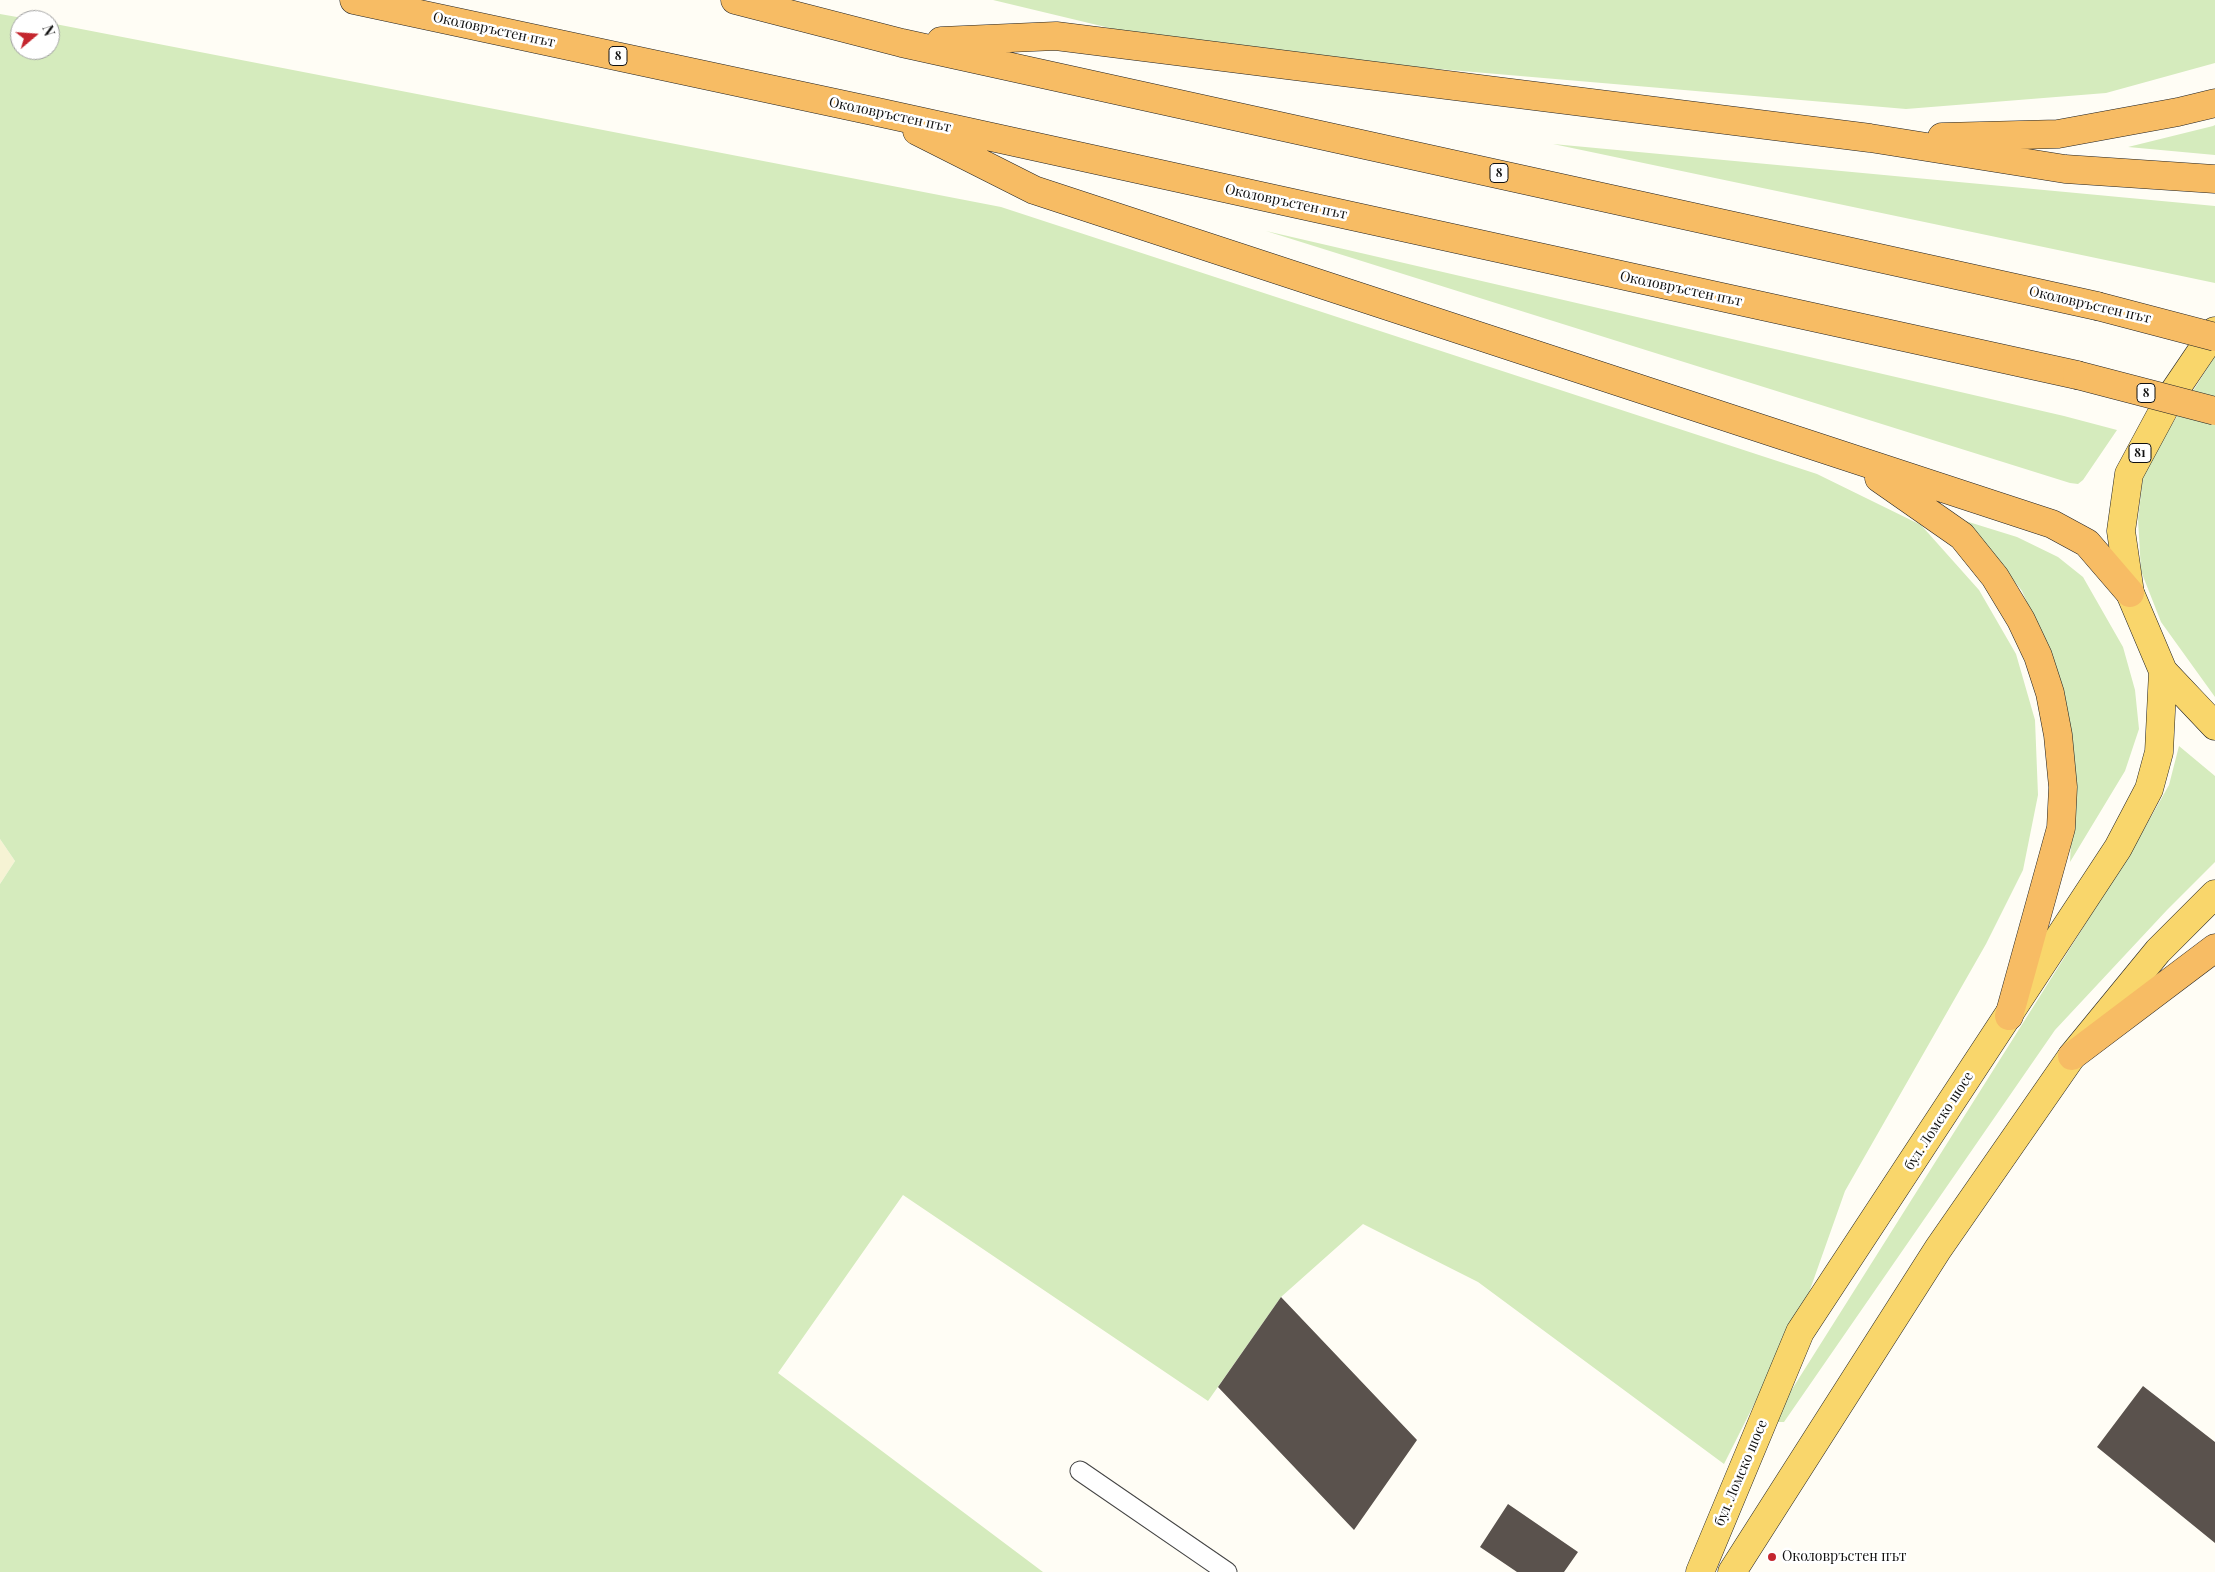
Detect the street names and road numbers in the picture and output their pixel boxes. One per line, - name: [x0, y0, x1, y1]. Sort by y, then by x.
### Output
- street label: Околовръстен път: [431, 9, 557, 51]
- road number: 8: [609, 46, 627, 66]
- street label: Околовръстен път: [827, 94, 953, 136]
- road number: 8: [1490, 164, 1508, 182]
- street label: Околовръстен път: [1223, 181, 1349, 223]
- street label: Околовръстен път: [1618, 268, 1744, 310]
- street label: Околовръстен път: [2027, 283, 2153, 327]
- road number: 8: [2137, 383, 2155, 402]
- road number: 81: [2129, 443, 2151, 462]
- street label: бул. Ломско шосе: [1901, 1069, 1977, 1173]
- street label: бул. Ломско шосе: [1711, 1417, 1771, 1529]

